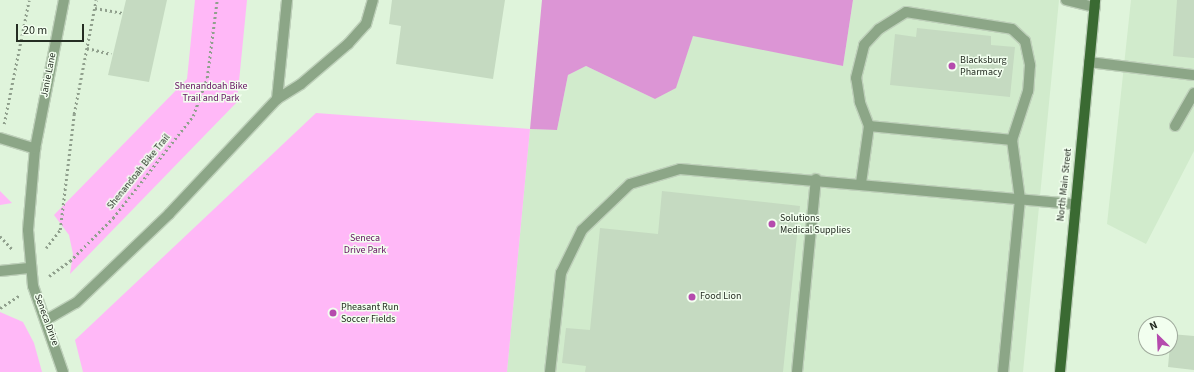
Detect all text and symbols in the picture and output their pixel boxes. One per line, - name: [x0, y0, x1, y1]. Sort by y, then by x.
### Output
- scale bar: [18, 16, 86, 42]
- text: 20 m: [23, 22, 47, 39]
- street label: Janie Lane: [39, 52, 59, 98]
- place label: Blacksburg Pharmacy: [960, 54, 1007, 78]
- marker: Blacksburg Pharmacy: [947, 61, 957, 71]
- park label: Shenandoah Bike Trail and Park: [174, 80, 248, 104]
- street label: Shenandoah Bike Trail: [105, 132, 173, 212]
- street label: North Main Street: [1055, 148, 1075, 222]
- place label: Solutions Medical Supplies: [780, 212, 850, 236]
- marker: Solutions Medical Supplies: [767, 219, 777, 229]
- park label: Seneca Drive Park: [344, 232, 386, 256]
- place label: Food Lion: [700, 291, 741, 303]
- marker: Food Lion: [687, 292, 697, 302]
- street label: Seneca Drive: [31, 293, 61, 347]
- place label: Pheasant Run Soccer Fields: [341, 301, 399, 324]
- marker: Pheasant Run Soccer Fields: [328, 308, 338, 318]
- north arrow: [1138, 316, 1178, 356]
- text: N: [1147, 317, 1160, 334]

